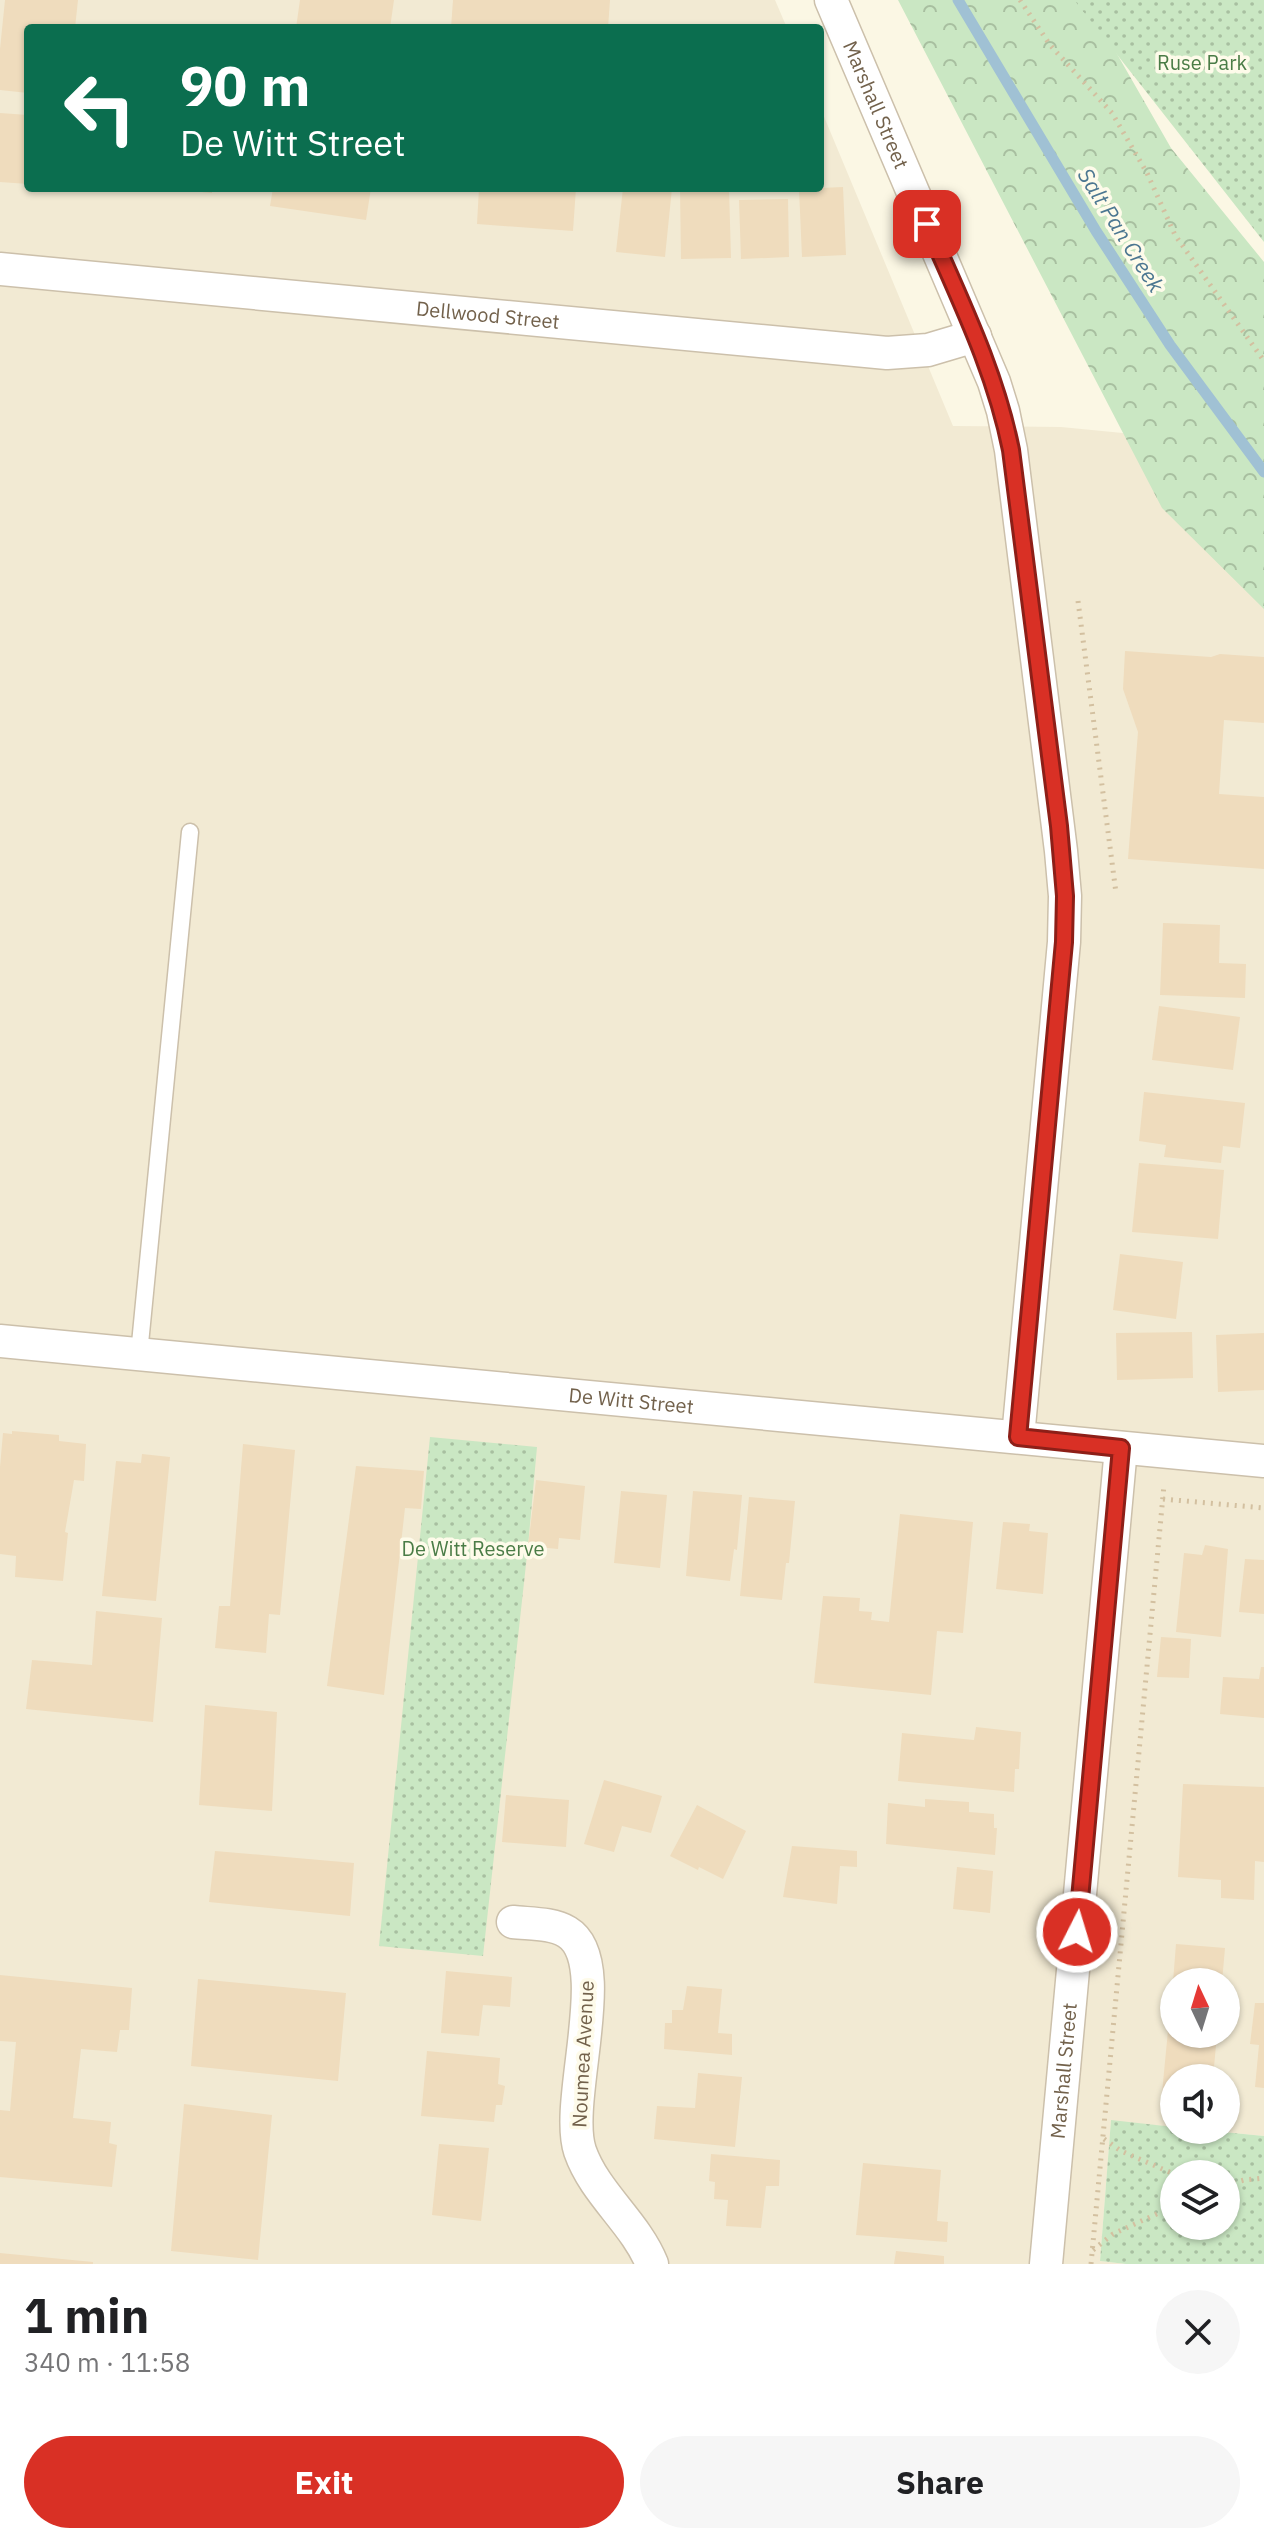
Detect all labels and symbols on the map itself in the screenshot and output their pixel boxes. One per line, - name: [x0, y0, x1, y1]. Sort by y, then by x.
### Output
- street label: Marshall Street: [837, 37, 915, 173]
- park label: Ruse Park: [1157, 49, 1247, 76]
- water label: Salt Pan Creek: [1072, 162, 1172, 298]
- pin: [893, 190, 961, 258]
- street label: Dellwood Street: [415, 294, 561, 335]
- street label: De Witt Street: [567, 1381, 695, 1420]
- park label: De Witt Reserve: [402, 1535, 544, 1562]
- position arrow: [1035, 1890, 1119, 1974]
- north arrow: [1160, 1968, 1240, 2048]
- street label: Noumea Avenue: [565, 1980, 600, 2128]
- street label: Marshall Street: [1044, 2002, 1083, 2140]

